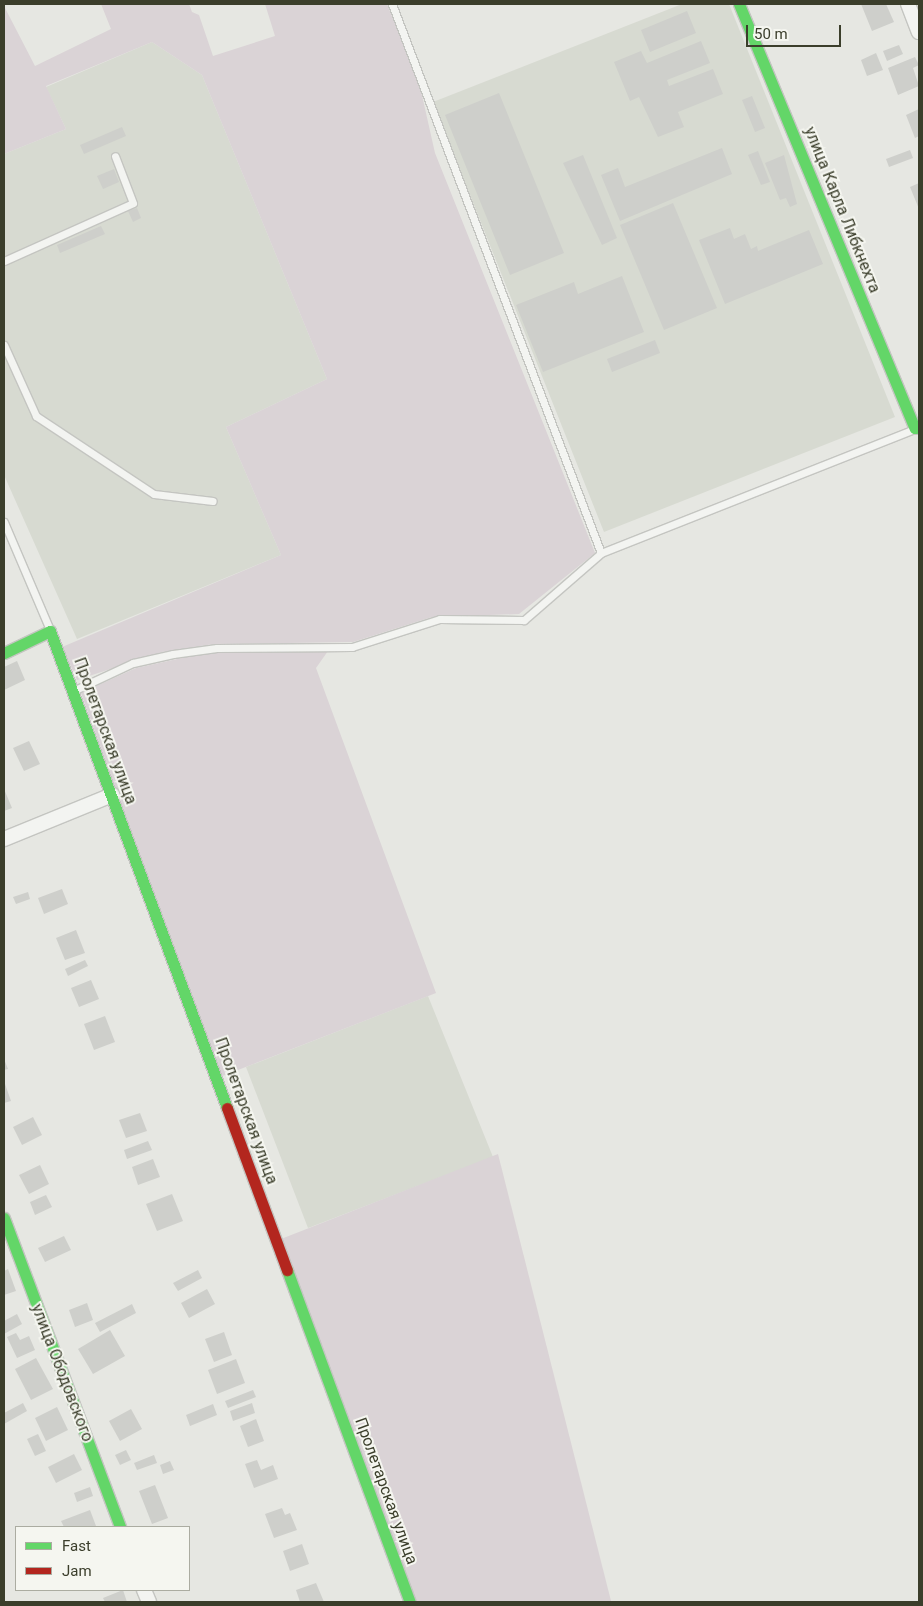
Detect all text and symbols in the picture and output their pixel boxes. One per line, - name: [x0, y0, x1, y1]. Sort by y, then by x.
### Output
- scale bar: [748, 15, 843, 47]
- text: 50 m: [754, 25, 788, 43]
- street label: улица Карла Либкнехта: [800, 124, 884, 296]
- street label: Пролетарская улица: [70, 655, 140, 807]
- street label: Пролетарская улица: [211, 1035, 281, 1187]
- street label: улица Ободовского: [27, 1301, 97, 1445]
- street label: Пролетарская улица: [351, 1415, 421, 1567]
- legend: [15, 1526, 190, 1591]
- text: Fast: [62, 1537, 91, 1555]
- text: Jam: [62, 1562, 92, 1580]

